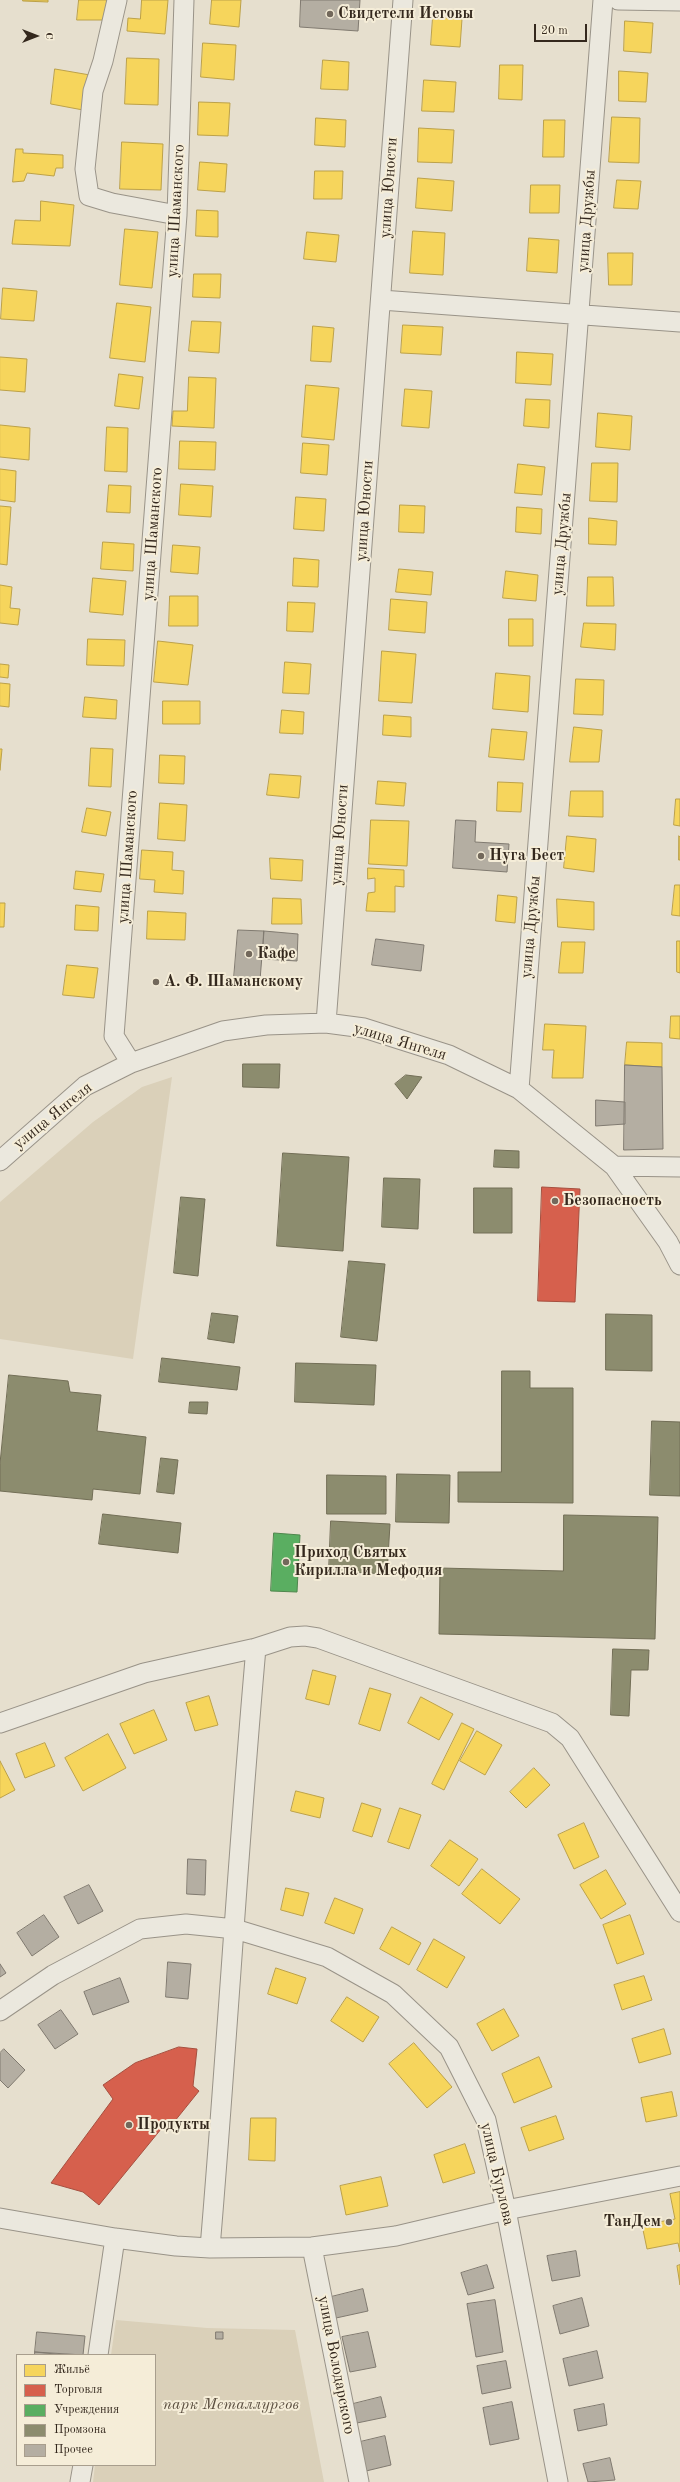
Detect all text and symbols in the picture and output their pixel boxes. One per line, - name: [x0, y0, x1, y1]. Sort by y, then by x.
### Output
- place label: Свидетели Иеговы: [338, 4, 473, 24]
- marker: Свидетели Иеговы: [325, 9, 335, 19]
- north arrow: [16, 16, 56, 56]
- scale bar: [536, 16, 589, 42]
- text: 20 m: [541, 25, 568, 37]
- text: С: [43, 32, 54, 40]
- street label: улица Юности: [376, 137, 402, 239]
- street label: улица Шаманского: [163, 144, 189, 278]
- street label: улица Дружбы: [574, 169, 600, 273]
- street label: улица Юности: [352, 460, 378, 562]
- street label: улица Шаманского: [139, 467, 167, 601]
- street label: улица Дружбы: [548, 492, 576, 596]
- street label: улица Юности: [327, 784, 353, 886]
- street label: улица Шаманского: [114, 790, 142, 924]
- place label: Нуга Бест: [489, 846, 564, 866]
- marker: Нуга Бест: [476, 851, 486, 861]
- street label: улица Дружбы: [517, 875, 545, 979]
- place label: Кафе: [257, 944, 296, 964]
- marker: Кафе: [244, 949, 254, 959]
- place label: А. Ф. Шаманскому: [164, 972, 303, 992]
- marker: А. Ф. Шаманскому: [151, 977, 161, 987]
- street label: улица Янгеля: [351, 1019, 449, 1065]
- street label: улица Янгеля: [10, 1078, 96, 1154]
- place label: Безопасность: [563, 1191, 662, 1211]
- marker: Безопасность: [550, 1196, 560, 1206]
- place label: Приход Святых Кирилла и Мефодия: [294, 1543, 442, 1581]
- marker: Приход Святых Кирилла и Мефодия: [281, 1557, 291, 1567]
- place label: Продукты: [137, 2115, 210, 2135]
- marker: Продукты: [124, 2120, 134, 2130]
- street label: улица Бурлова: [476, 2121, 518, 2227]
- place label: ТанДем: [604, 2212, 661, 2232]
- marker: ТанДем: [664, 2217, 674, 2227]
- street label: улица Володарского: [313, 2294, 359, 2436]
- legend: [16, 2354, 156, 2466]
- text: Жильё: [54, 2364, 90, 2376]
- text: Торговля: [54, 2384, 103, 2396]
- park label: парк Металлургов: [163, 2395, 299, 2415]
- text: Учреждения: [54, 2404, 119, 2416]
- text: Промзона: [54, 2424, 106, 2436]
- text: Прочее: [54, 2444, 93, 2456]

